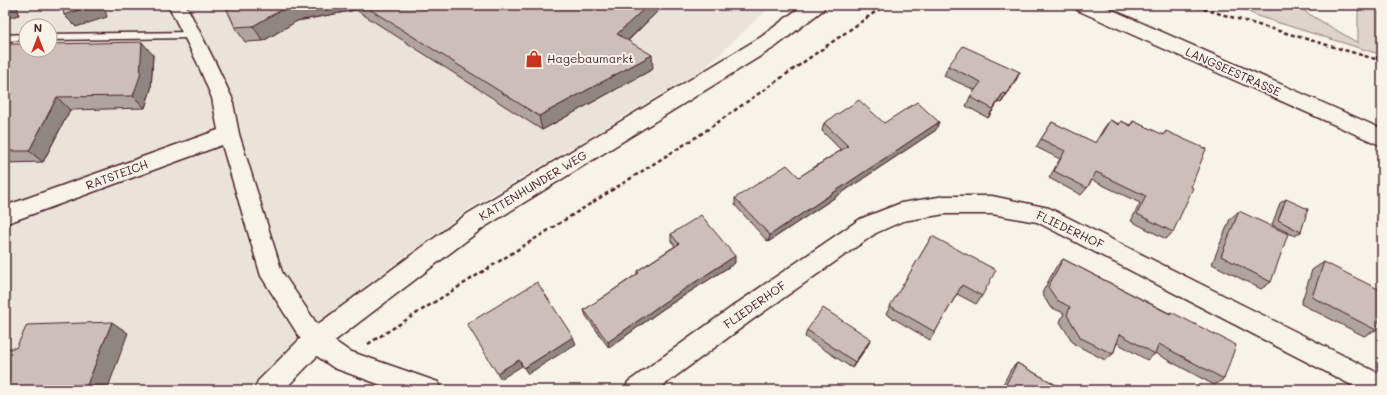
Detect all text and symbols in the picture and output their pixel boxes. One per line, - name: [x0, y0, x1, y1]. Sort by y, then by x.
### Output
- north arrow: [18, 18, 58, 58]
- text: N: [34, 20, 42, 35]
- street label: LANGSEESTRASSE: [1183, 43, 1284, 99]
- shop icon: Hagebaumarkt: [524, 49, 544, 69]
- place label: Hagebaumarkt: [547, 50, 634, 66]
- street label: KATTENHUNDER WEG: [476, 147, 589, 224]
- street label: RATSTEICH: [83, 155, 150, 193]
- street label: FLIEDERHOF: [1034, 206, 1107, 252]
- street label: FLIEDERHOF: [720, 277, 789, 332]

